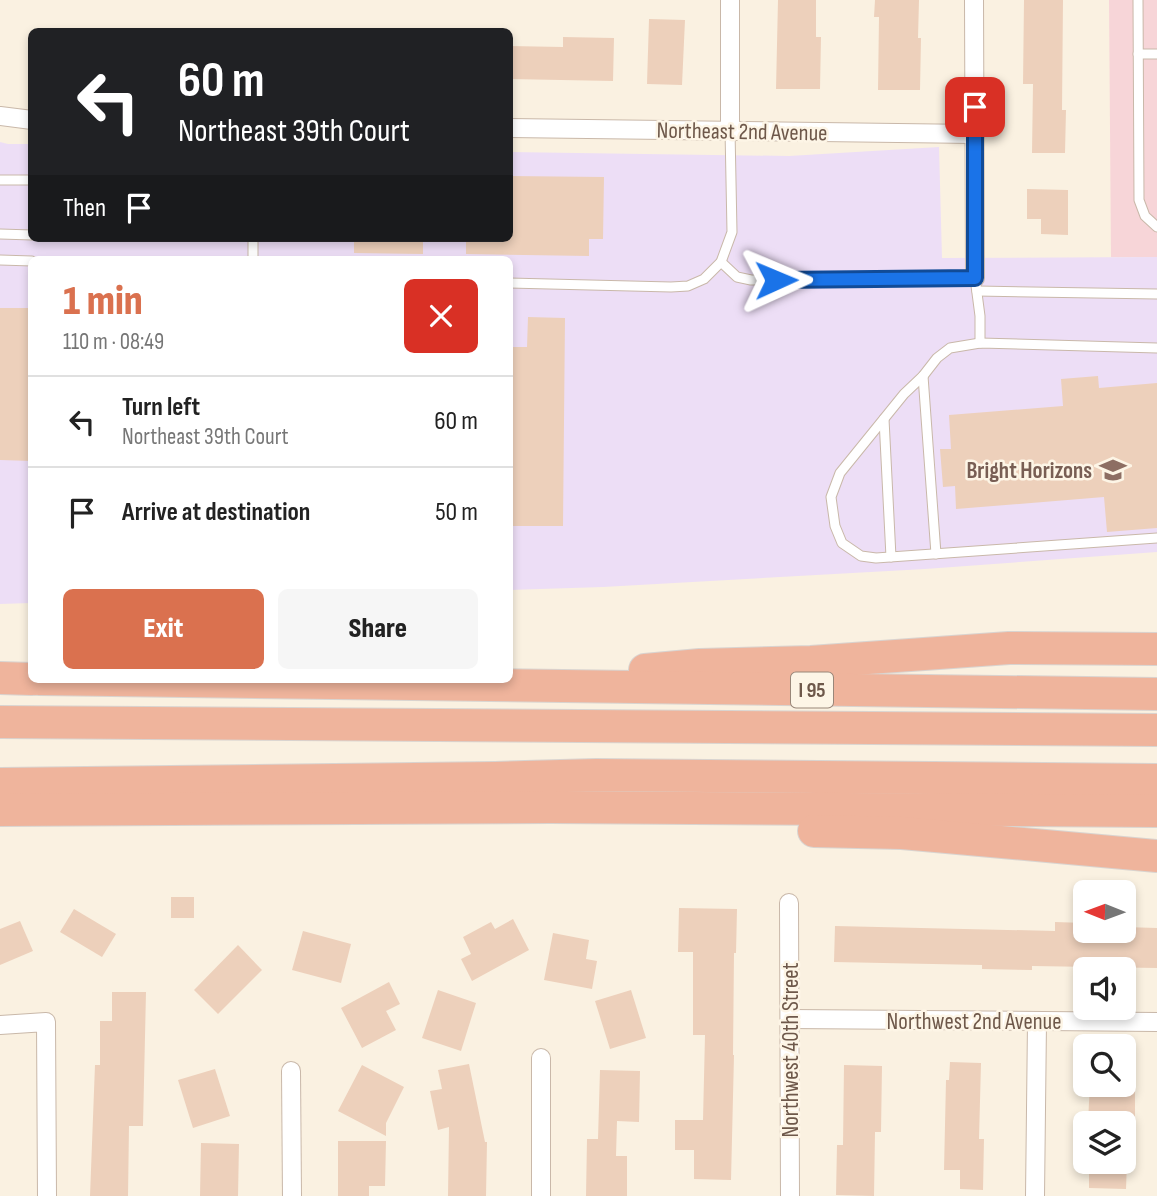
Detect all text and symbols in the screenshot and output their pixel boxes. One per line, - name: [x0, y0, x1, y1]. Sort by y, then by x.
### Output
- text: 60 m: [178, 52, 265, 111]
- icon: left: [63, 56, 154, 147]
- pin: [945, 77, 1005, 137]
- icon: arrive: [956, 88, 994, 126]
- text: Northeast 39th Court: [178, 112, 410, 151]
- street label: Northeast 2nd Avenue: [656, 117, 828, 147]
- icon: arrive: [120, 189, 158, 227]
- text: Then: [63, 193, 106, 224]
- position arrow: [739, 243, 813, 317]
- text: 1 min: [63, 276, 143, 327]
- button: close: [404, 279, 478, 353]
- text: 110 m · 08:49: [63, 328, 164, 356]
- text: Turn left: [122, 392, 200, 423]
- icon: left: [63, 403, 101, 441]
- text: 60 m: [434, 406, 478, 437]
- text: Northeast 39th Court: [122, 423, 289, 451]
- school or university icon: Bright Horizons: [1098, 455, 1128, 485]
- place label: Bright Horizons: [966, 457, 1092, 485]
- icon: arrive: [63, 494, 101, 532]
- text: Arrive at destination: [122, 497, 310, 528]
- text: 50 m: [435, 497, 478, 528]
- button: Exit: [63, 589, 264, 669]
- button: Share: [278, 589, 478, 669]
- road number: I 95: [791, 672, 833, 708]
- north arrow: [1073, 880, 1136, 943]
- map controls: [1073, 880, 1136, 1174]
- button: sound: [1073, 957, 1136, 1020]
- street label: Northwest 40th Street: [777, 963, 805, 1137]
- street label: Northwest 2nd Avenue: [887, 1008, 1061, 1036]
- button: search: [1073, 1034, 1136, 1097]
- button: layers: [1073, 1111, 1136, 1174]

